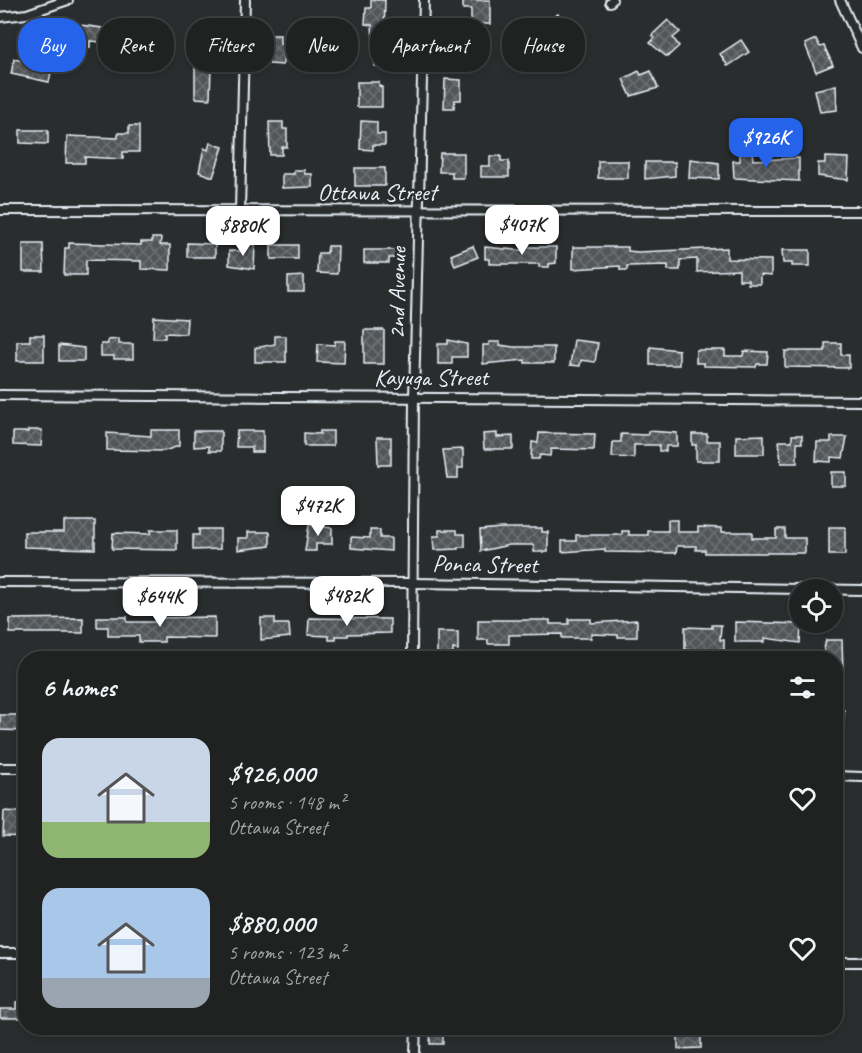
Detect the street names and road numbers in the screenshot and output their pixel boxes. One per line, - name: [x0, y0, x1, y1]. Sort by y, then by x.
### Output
- street label: Ottawa Street: [318, 177, 439, 207]
- street label: 2nd Avenue: [381, 244, 413, 339]
- street label: Kayuga Street: [374, 362, 490, 392]
- street label: Ponca Street: [432, 548, 540, 580]

